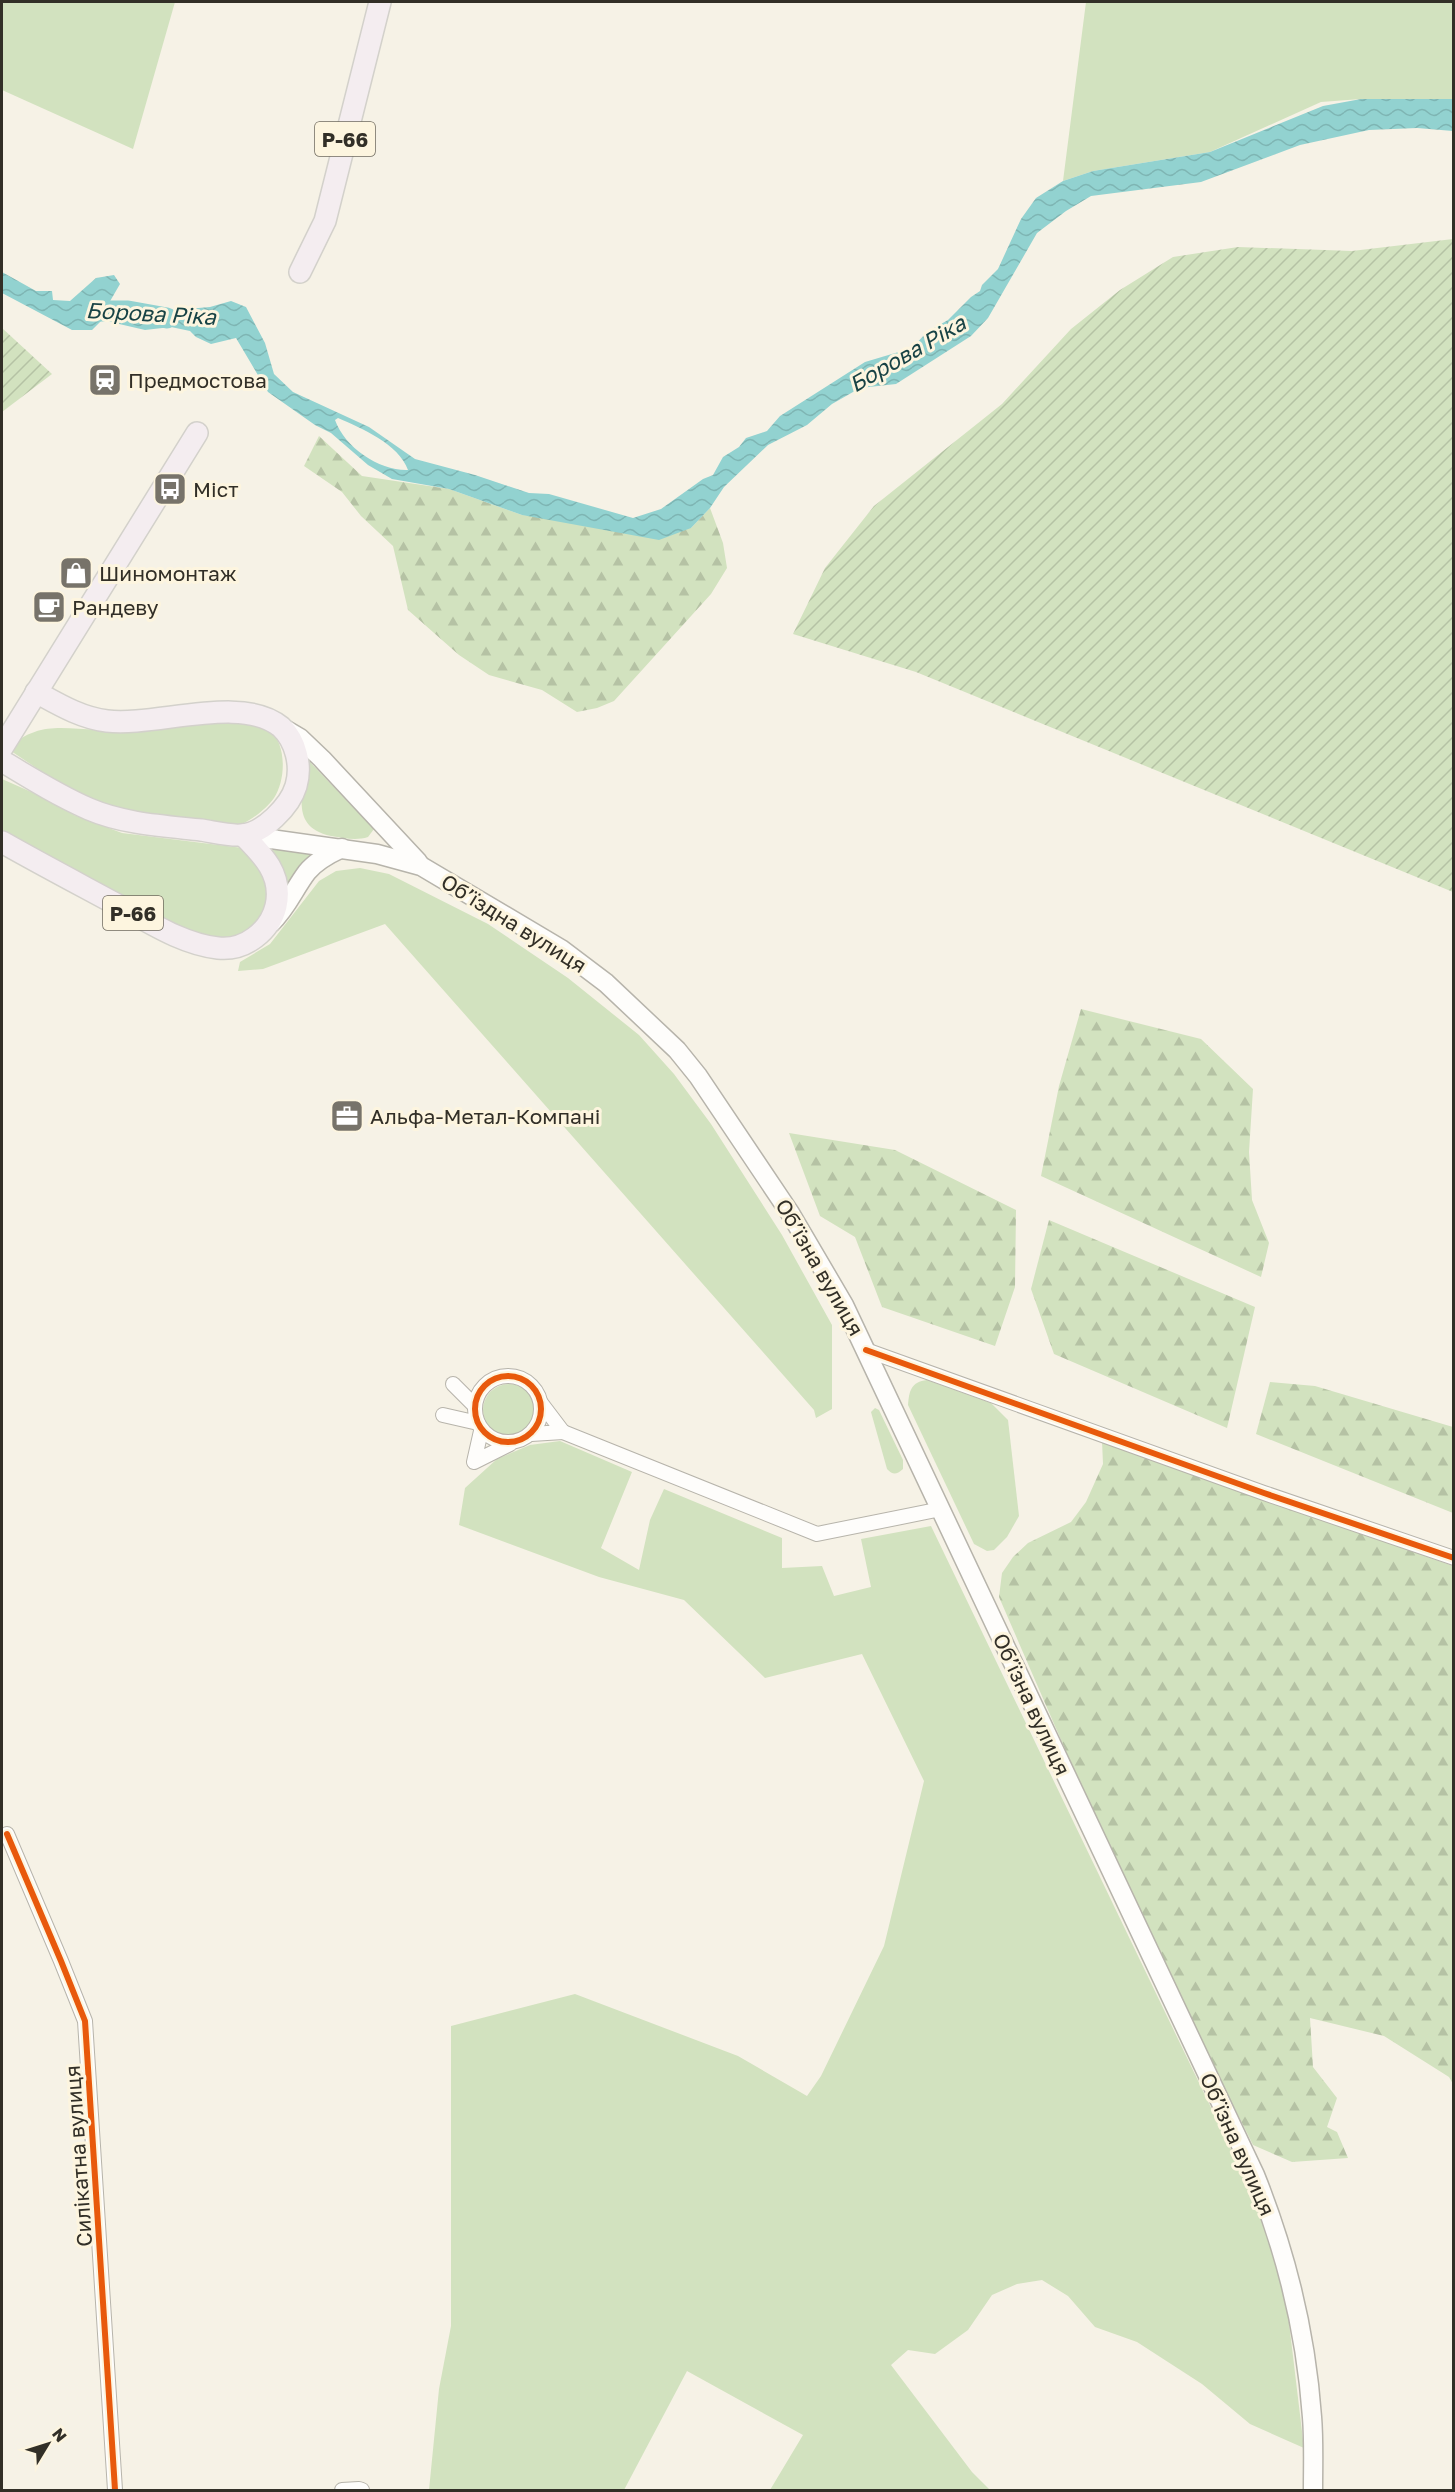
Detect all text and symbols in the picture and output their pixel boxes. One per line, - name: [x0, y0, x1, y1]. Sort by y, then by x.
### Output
- road number: Р-66: [315, 122, 375, 156]
- water label: Борова Ріка: [85, 296, 218, 330]
- water label: Борова Ріка: [844, 308, 971, 397]
- station icon: Предмостова: [87, 362, 123, 398]
- place label: Предмостова: [128, 367, 267, 393]
- bus stop icon: Міст: [152, 471, 188, 507]
- place label: Міст: [193, 476, 238, 502]
- shop icon: Шиномонтаж: [58, 555, 94, 591]
- place label: Шиномонтаж: [99, 560, 237, 586]
- cafe icon: Рандеву: [31, 589, 67, 625]
- place label: Рандеву: [72, 594, 159, 620]
- street label: Об’їздна вулиця: [437, 868, 591, 978]
- road number: Р-66: [103, 896, 163, 930]
- office icon: Альфа-Метал-Компані: [329, 1098, 365, 1134]
- place label: Альфа-Метал-Компані: [370, 1103, 600, 1129]
- street label: Об’їзна вулиця: [770, 1194, 870, 1340]
- street label: Об’їзна вулиця: [988, 1629, 1076, 1779]
- street label: Силікатна вулиця: [59, 2064, 97, 2248]
- street label: Об’їзна вулиця: [1195, 2068, 1281, 2220]
- north arrow: [18, 2414, 78, 2474]
- text: N: [48, 2424, 71, 2446]

